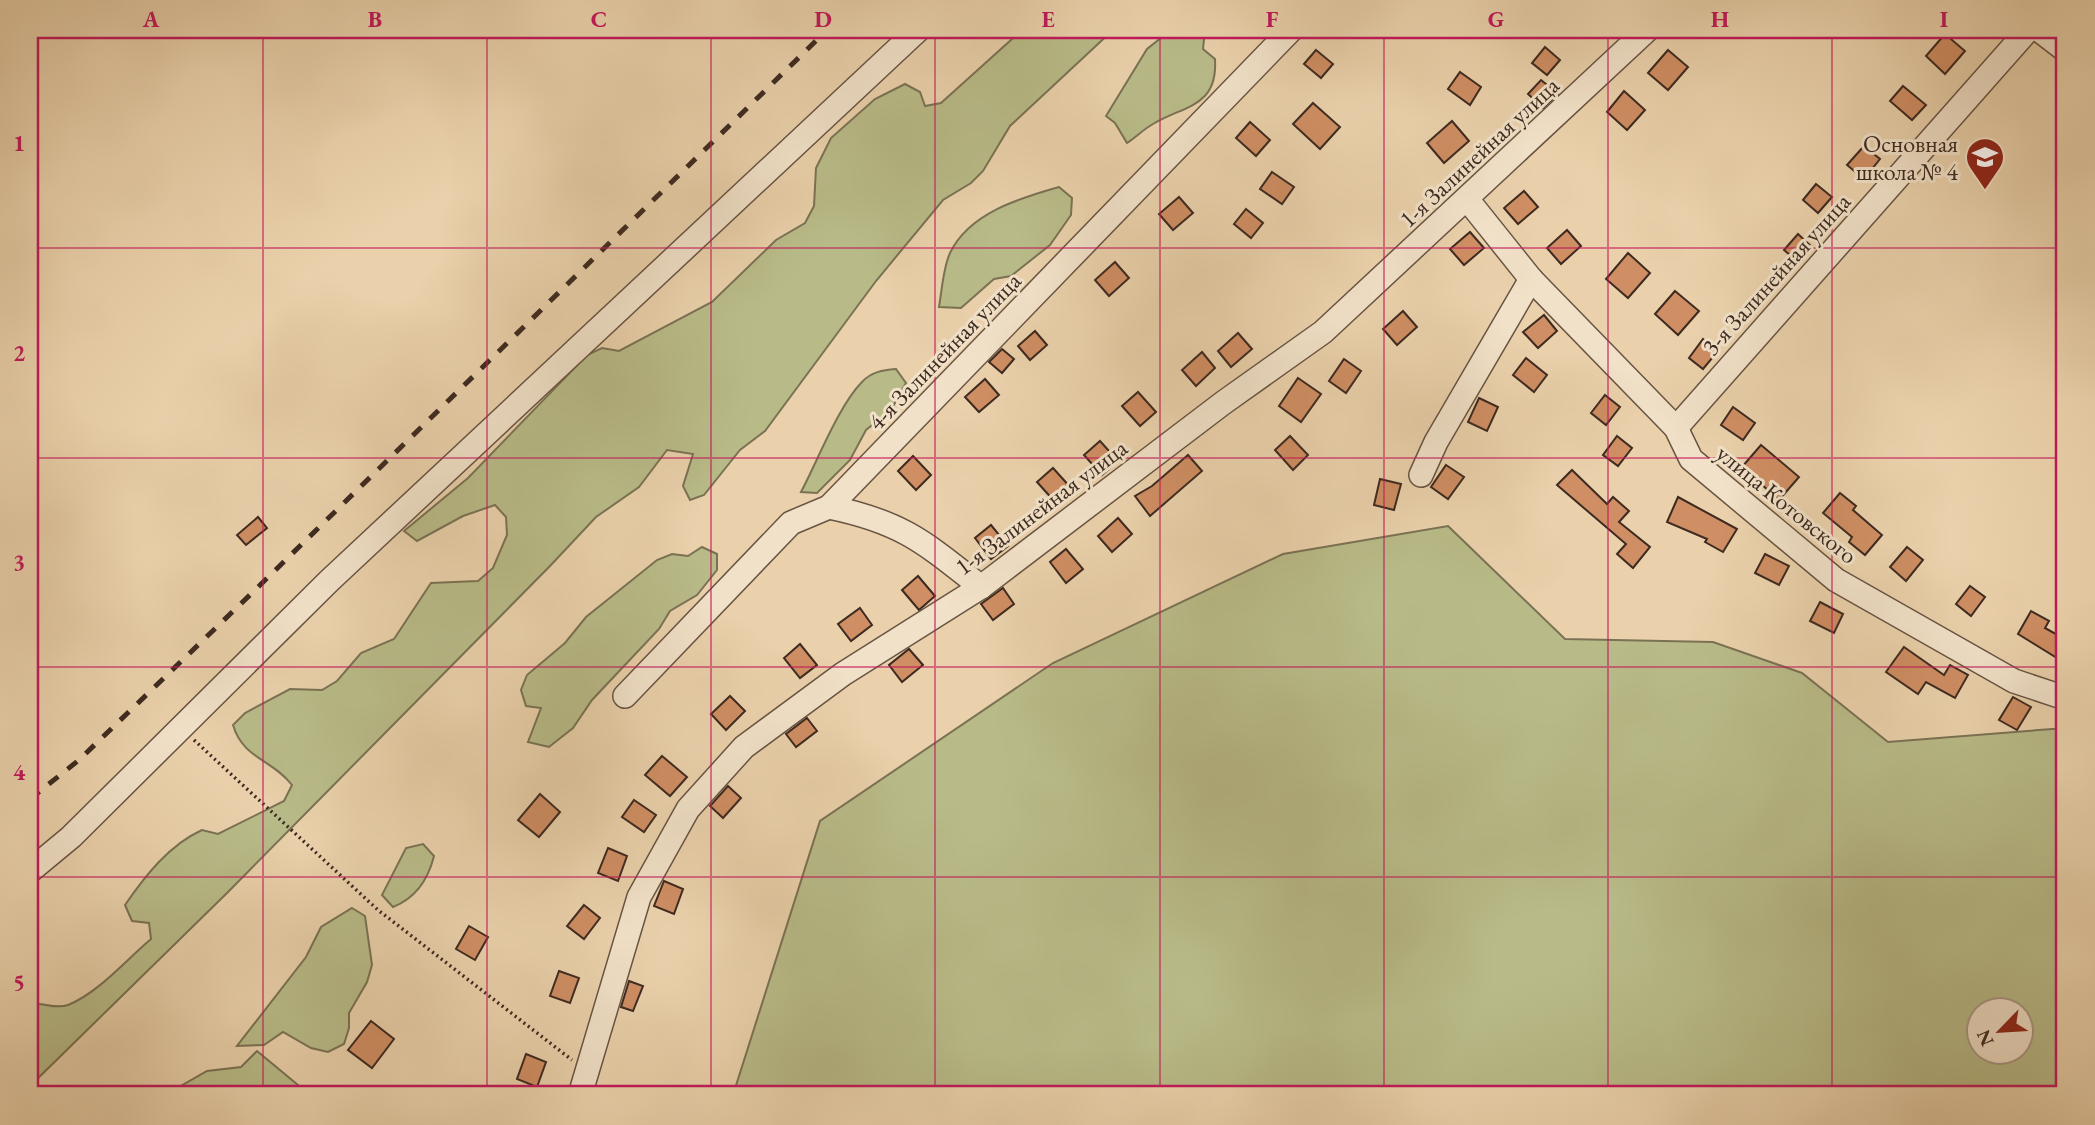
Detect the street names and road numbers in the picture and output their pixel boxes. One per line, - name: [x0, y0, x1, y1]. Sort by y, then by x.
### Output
- street label: 1-я Залинейная улица: [1392, 70, 1566, 234]
- street label: 3-я Залинейная улица: [1695, 186, 1857, 362]
- street label: 4-я Залинейная улица: [861, 265, 1028, 437]
- street label: 1-я Залинейная улица: [949, 432, 1134, 582]
- street label: улица Котовского: [1710, 438, 1864, 570]

